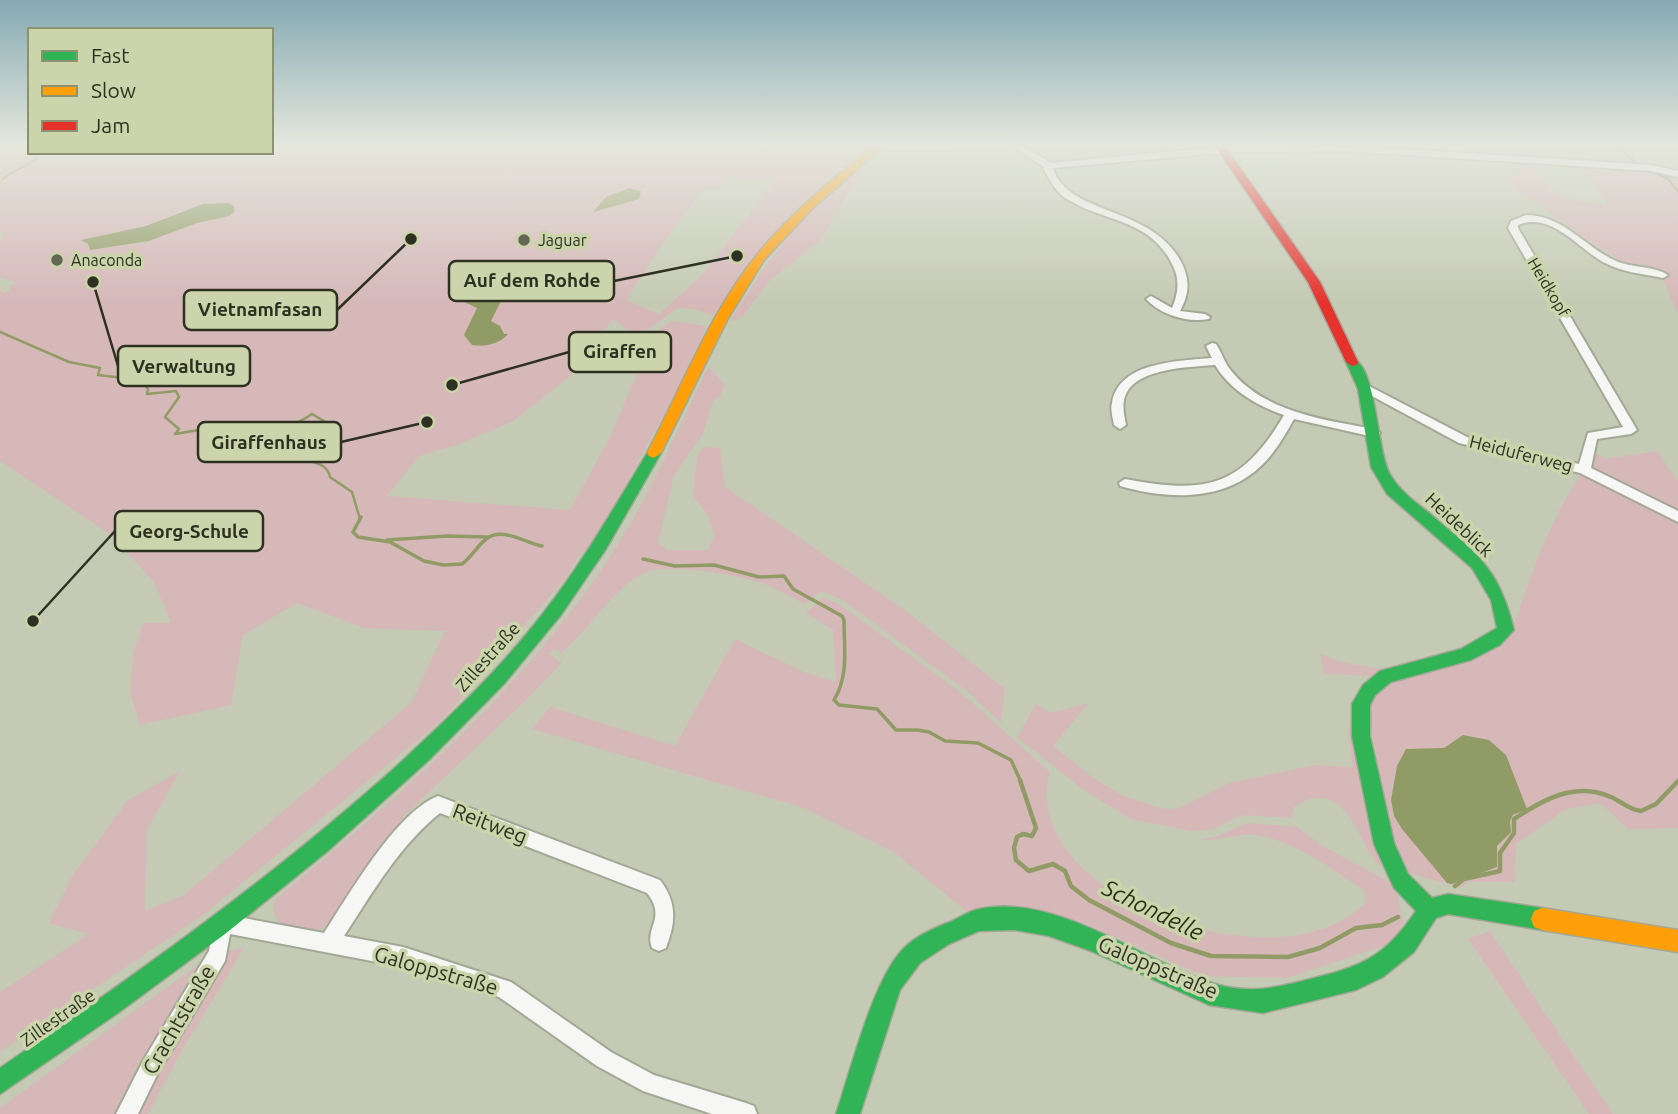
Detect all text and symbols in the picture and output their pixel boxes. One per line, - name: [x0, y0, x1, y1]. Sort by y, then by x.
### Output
- legend: [28, 28, 273, 154]
- text: Fast: [91, 43, 129, 67]
- text: Slow: [91, 78, 136, 102]
- text: Jam: [91, 113, 130, 137]
- place label: Jaguar: [538, 231, 587, 249]
- marker: Jaguar: [516, 232, 532, 248]
- place label: Anaconda: [71, 251, 142, 269]
- marker: Anaconda: [49, 252, 65, 268]
- street label: Heidkopf: [1524, 254, 1574, 321]
- callout: Auf dem Rohde: [449, 261, 614, 301]
- text: Auf dem Rohde: [464, 269, 601, 291]
- callout: Vietnamfasan: [184, 290, 337, 330]
- text: Vietnamfasan: [198, 298, 322, 320]
- callout: Giraffen: [569, 332, 671, 372]
- text: Giraffen: [583, 340, 657, 362]
- callout: Verwaltung: [118, 346, 250, 386]
- text: Verwaltung: [132, 355, 236, 377]
- callout: Giraffenhaus: [198, 422, 341, 462]
- text: Giraffenhaus: [211, 431, 327, 453]
- street label: Heiduferweg: [1467, 431, 1575, 476]
- street label: Heideblick: [1422, 488, 1497, 560]
- callout: Georg-Schule: [115, 511, 263, 551]
- text: Georg-Schule: [129, 520, 249, 542]
- street label: Zillestraße: [451, 618, 523, 695]
- street label: Reitweg: [450, 798, 531, 848]
- water label: Schondelle: [1098, 874, 1208, 945]
- street label: Galoppstraße: [1095, 931, 1222, 1003]
- street label: Galoppstraße: [372, 941, 501, 999]
- street label: Crachtstraße: [137, 961, 219, 1078]
- street label: Zillestraße: [17, 984, 98, 1050]

